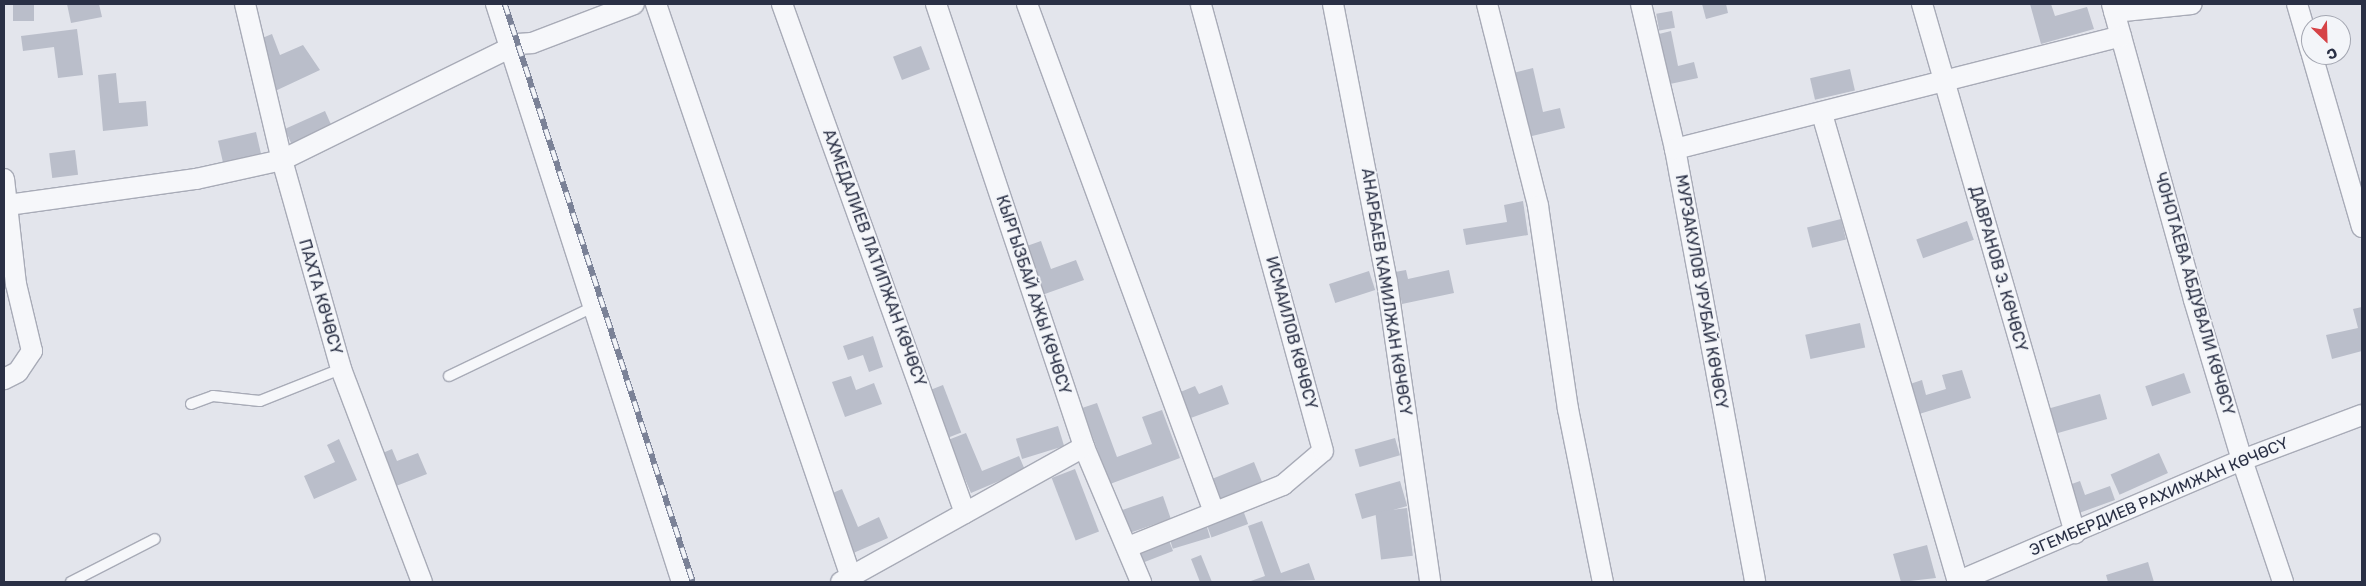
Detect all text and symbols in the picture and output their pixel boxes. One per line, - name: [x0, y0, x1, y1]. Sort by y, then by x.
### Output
- north arrow: [2301, 15, 2351, 65]
- text: С: [2324, 43, 2340, 63]
- street label: АХМЕДАЛИЕВ ЛАТИПЖАН КӨЧӨСҮ: [818, 127, 930, 389]
- street label: АНАРБАЕВ КАМИЛЖАН КӨЧӨСҮ: [1357, 167, 1415, 417]
- street label: ЧОНОТАЕВА АБДУВАЛИ КӨЧӨСҮ: [2150, 170, 2238, 418]
- street label: МУРЗАКУЛОВ УРУБАЙ КӨЧӨСҮ: [1671, 173, 1731, 411]
- street label: ДАВРАНОВ Э. КӨЧӨСҮ: [1965, 184, 2031, 354]
- street label: КЫРГЫЗБАЙ АЖЫ КӨЧӨСҮ: [992, 193, 1074, 397]
- street label: ПАХТА КӨЧӨСҮ: [294, 237, 346, 357]
- street label: ИСМАИЛОВ КӨЧӨСҮ: [1261, 254, 1321, 412]
- street label: ЭГЕМБЕРДИЕВ РАХИМЖАН КӨЧӨСҮ: [2027, 434, 2291, 560]

